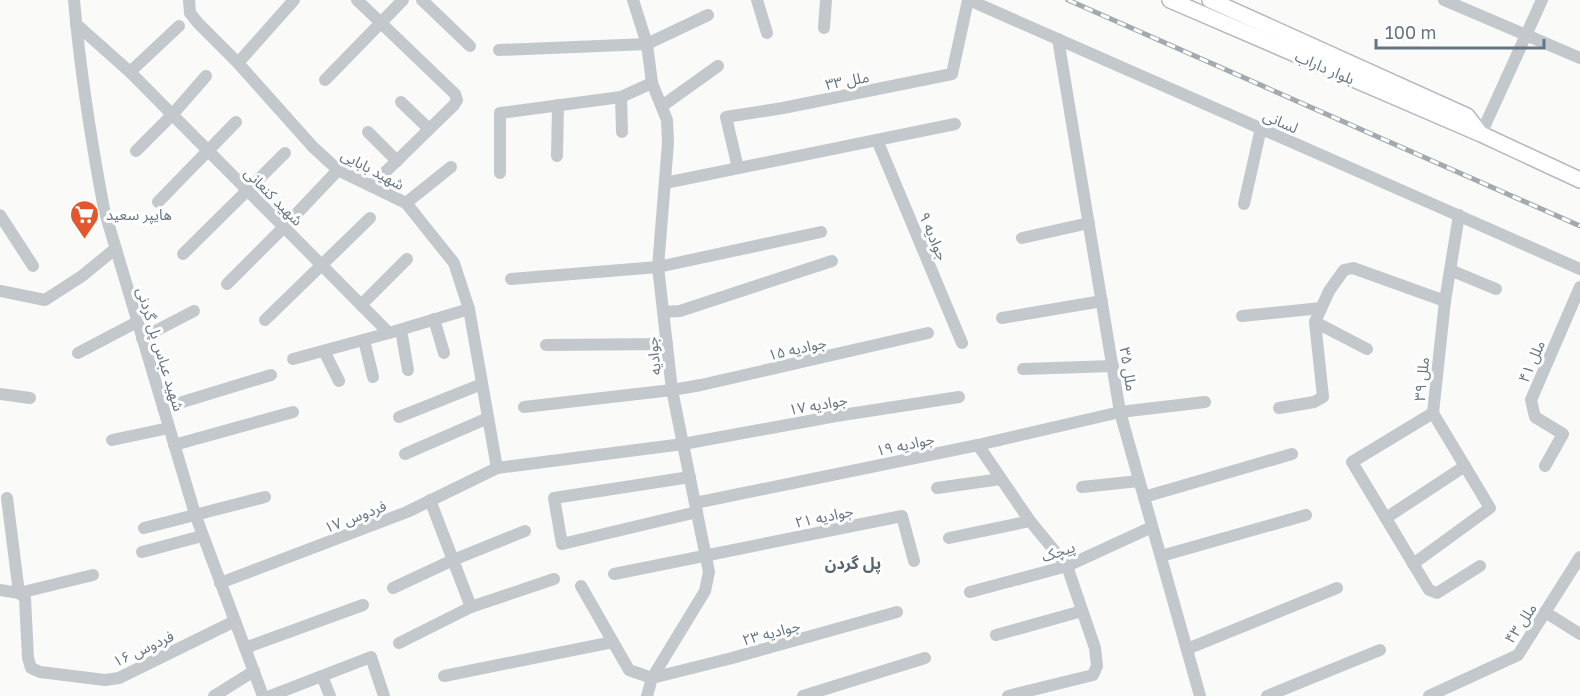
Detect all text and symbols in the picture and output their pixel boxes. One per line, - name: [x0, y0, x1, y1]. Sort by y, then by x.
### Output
- scale bar: [1376, 12, 1544, 50]
- text: 100 m: [1385, 21, 1436, 43]
- street label: بلوار داراب: [1292, 46, 1357, 88]
- street label: ملل ۳۳: [824, 67, 871, 94]
- street label: لسانی: [1260, 105, 1301, 138]
- street label: شهید بابایی: [338, 145, 408, 194]
- street label: شهید کنعانی: [240, 163, 307, 230]
- supermarket icon: هایپر سعید: [69, 198, 101, 240]
- place label: هایپر سعید: [106, 205, 172, 225]
- street label: جوادیه ۹: [915, 209, 952, 263]
- street label: شهید عباس پل گردنی: [132, 285, 188, 414]
- street label: جوادیه ۱۵: [766, 333, 828, 364]
- street label: جوادیه: [642, 336, 665, 376]
- street label: ملل ۴۱: [1514, 337, 1549, 385]
- street label: ملل ۳۵: [1116, 346, 1141, 392]
- street label: ملل ۳۹: [1410, 356, 1433, 402]
- street label: جوادیه ۱۷: [787, 390, 849, 419]
- street label: جوادیه ۱۹: [874, 429, 936, 460]
- street label: فردوس ۱۷: [321, 496, 389, 537]
- street label: جوادیه ۲۱: [793, 501, 855, 532]
- street label: پیچک: [1039, 537, 1078, 567]
- district label: پل گردن: [825, 553, 881, 574]
- street label: ملل ۴۳: [1500, 600, 1541, 647]
- street label: جوادیه ۲۳: [740, 616, 802, 649]
- street label: فردوس ۱۶: [110, 626, 177, 671]

